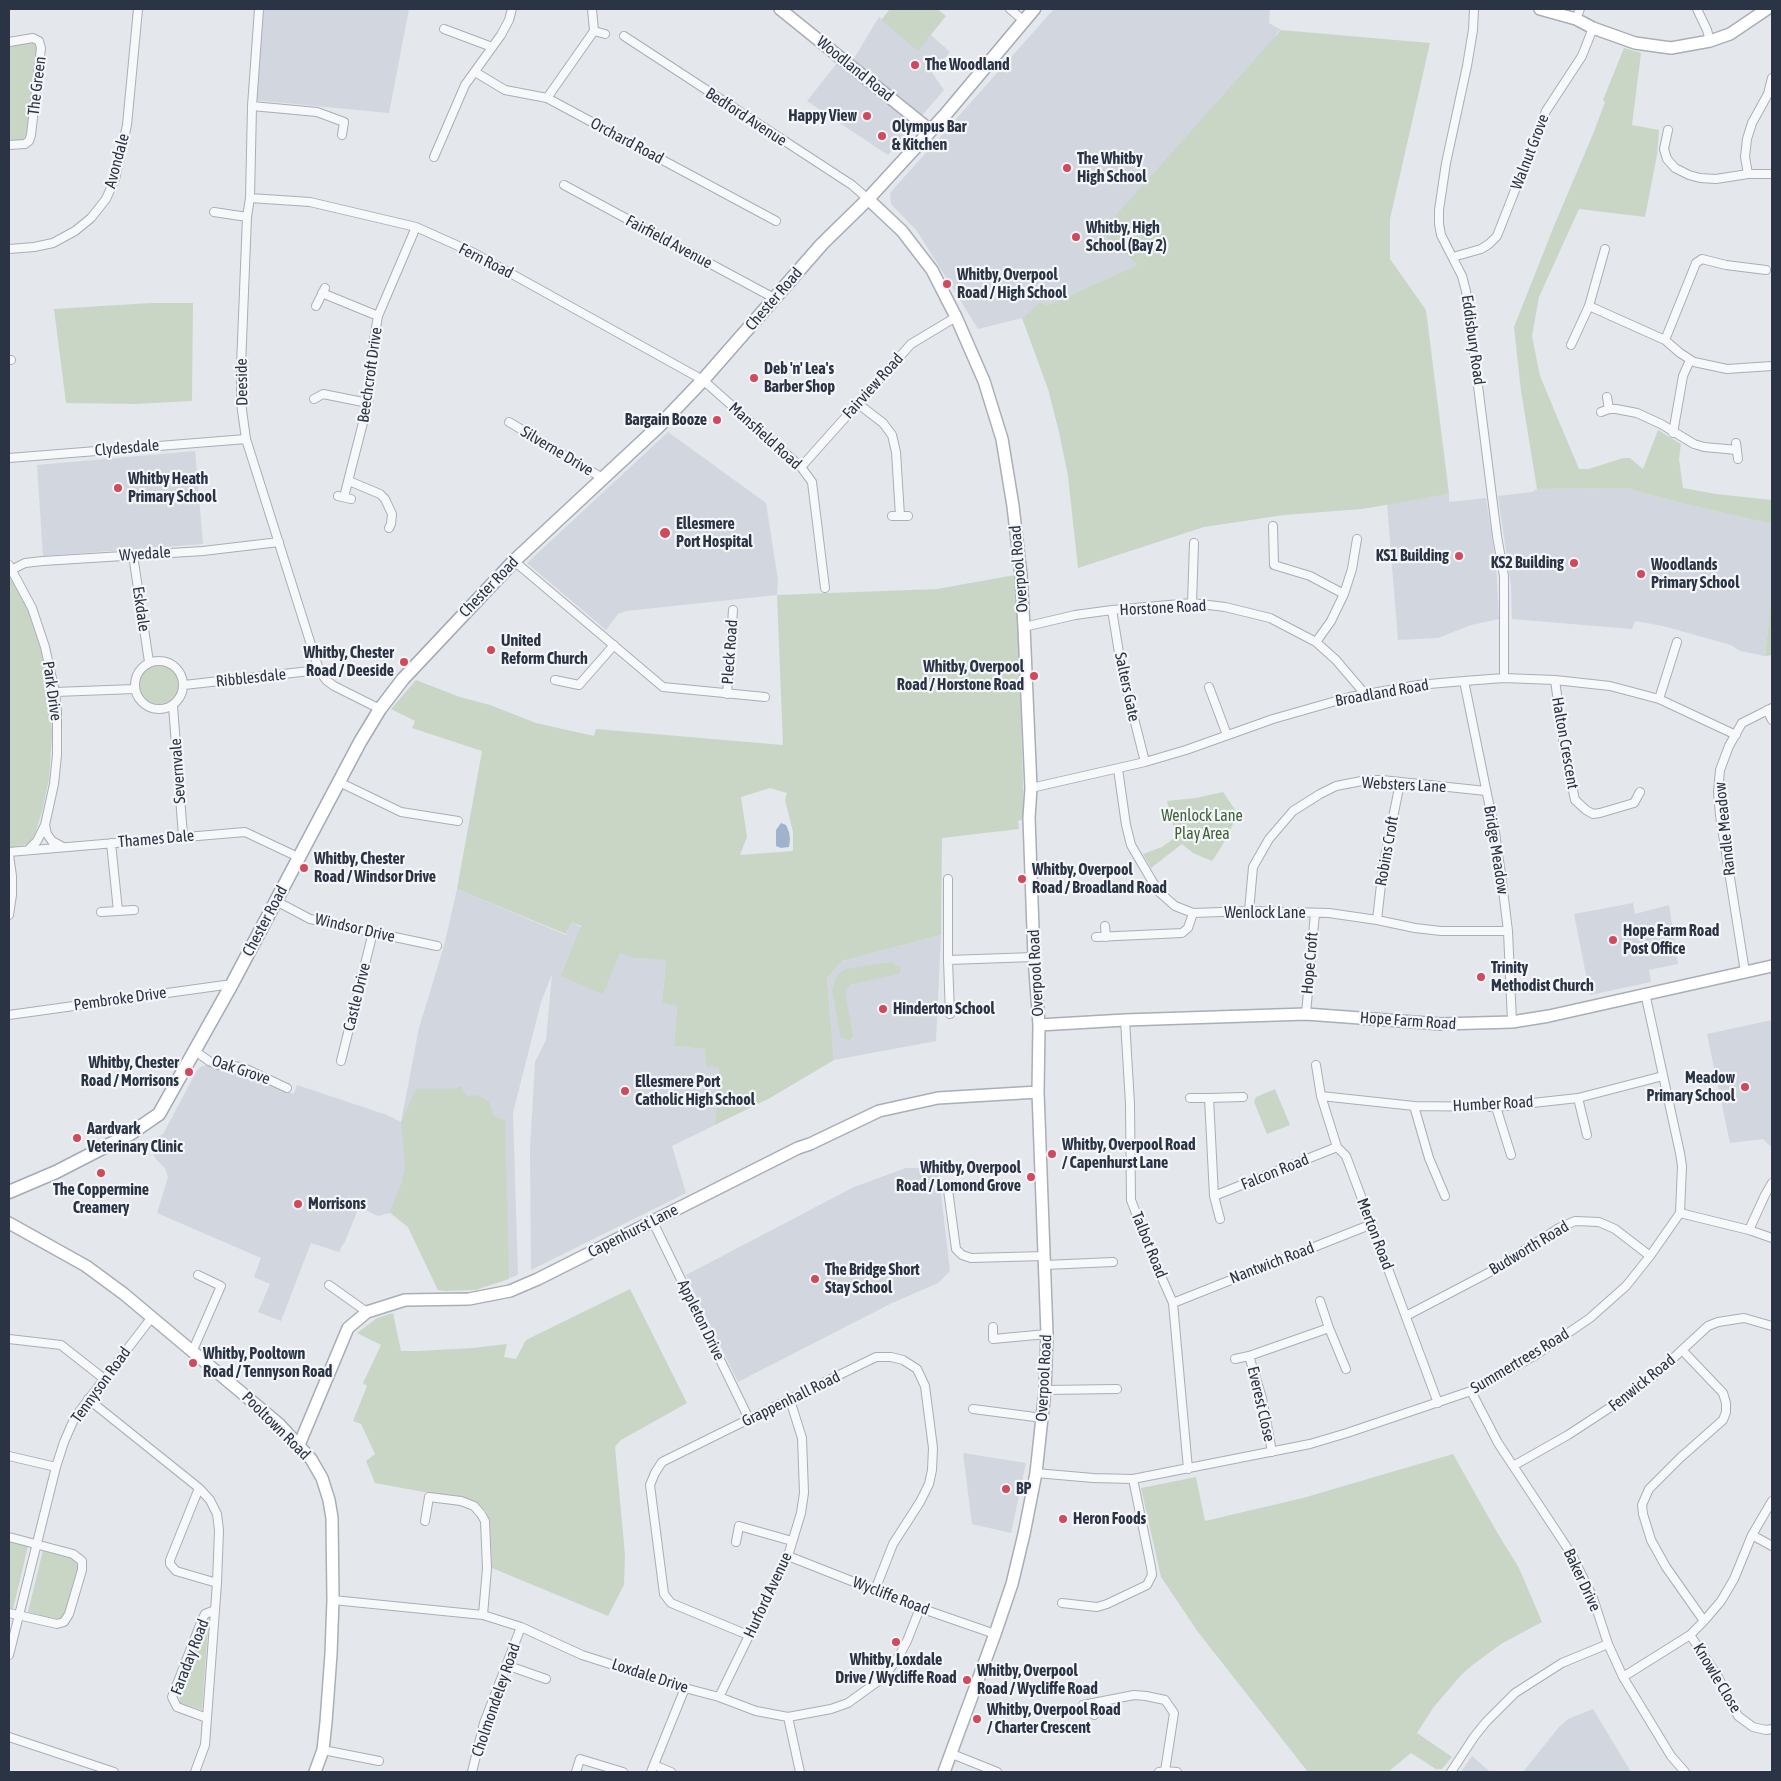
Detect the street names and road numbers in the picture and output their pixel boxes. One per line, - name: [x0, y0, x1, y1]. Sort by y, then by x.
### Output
- street label: Woodland Road: [813, 32, 897, 106]
- street label: The Green: [24, 55, 50, 117]
- street label: Bedford Avenue: [702, 84, 790, 150]
- street label: Walnut Grove: [1507, 112, 1553, 192]
- street label: Orchard Road: [587, 114, 667, 168]
- street label: Avondale: [100, 132, 134, 190]
- street label: Fairfield Avenue: [622, 211, 716, 273]
- street label: Fern Road: [456, 239, 516, 283]
- street label: Chester Road: [741, 264, 807, 334]
- street label: Eddisbury Road: [1457, 294, 1489, 386]
- street label: Beechcroft Drive: [354, 326, 386, 424]
- street label: Fairview Road: [839, 349, 907, 423]
- street label: Deeside: [232, 358, 252, 406]
- street label: Mansfield Road: [725, 398, 805, 474]
- street label: Silverne Drive: [517, 422, 597, 480]
- street label: Clydesdale: [94, 436, 160, 460]
- street label: Overpool Road: [1006, 525, 1032, 613]
- street label: Wyedale: [119, 543, 171, 565]
- street label: Chester Road: [455, 553, 523, 621]
- street label: Eskdale: [128, 585, 154, 633]
- street label: Horstone Road: [1119, 596, 1207, 620]
- street label: Pleck Road: [718, 619, 742, 685]
- street label: Salters Gate: [1110, 651, 1144, 723]
- street label: Park Drive: [38, 660, 66, 722]
- street label: Ribblesdale: [215, 665, 287, 691]
- street label: Broadland Road: [1334, 675, 1430, 711]
- street label: Halton Crescent: [1547, 695, 1583, 791]
- street label: Severnvale: [166, 738, 190, 804]
- street label: Websters Lane: [1361, 773, 1447, 797]
- street label: Randle Meadow: [1711, 781, 1739, 877]
- street label: Bridge Meadow: [1480, 804, 1512, 896]
- street label: Robins Croft: [1371, 814, 1403, 888]
- street label: Thames Dale: [117, 826, 195, 852]
- street label: Chester Road: [238, 882, 292, 960]
- street label: Wenlock Lane: [1224, 903, 1306, 923]
- street label: Windsor Drive: [313, 909, 397, 947]
- street label: Overpool Road: [1024, 929, 1048, 1017]
- street label: Hope Croft: [1298, 931, 1322, 995]
- street label: Castle Drive: [339, 961, 375, 1033]
- street label: Pembroke Drive: [72, 983, 168, 1015]
- street label: Hope Farm Road: [1359, 1008, 1457, 1034]
- street label: Oak Grove: [209, 1051, 273, 1089]
- street label: Humber Road: [1452, 1092, 1534, 1116]
- street label: Falcon Road: [1238, 1150, 1312, 1194]
- street label: Merton Road: [1353, 1196, 1397, 1272]
- street label: Capenhurst Lane: [585, 1200, 681, 1262]
- street label: Talbot Road: [1127, 1209, 1171, 1281]
- street label: Budworth Road: [1486, 1217, 1572, 1279]
- street label: Nantwich Road: [1227, 1238, 1317, 1288]
- street label: Appleton Drive: [673, 1277, 729, 1363]
- street label: Summertrees Road: [1467, 1324, 1573, 1398]
- street label: Overpool Road: [1032, 1334, 1056, 1422]
- street label: Tennyson Road: [67, 1343, 135, 1427]
- street label: Fenwick Road: [1605, 1350, 1679, 1416]
- street label: Everest Close: [1243, 1364, 1279, 1444]
- street label: Grappenhall Road: [739, 1367, 843, 1431]
- street label: Pooltown Road: [238, 1388, 314, 1464]
- street label: Baker Drive: [1559, 1546, 1605, 1614]
- street label: Hurford Avenue: [740, 1549, 796, 1641]
- street label: Wycliffe Road: [850, 1573, 932, 1619]
- street label: Faraday Road: [167, 1616, 213, 1698]
- street label: Knowle Close: [1689, 1640, 1745, 1716]
- street label: Cholmondeley Road: [468, 1641, 524, 1759]
- street label: Loxdale Drive: [609, 1655, 691, 1697]

